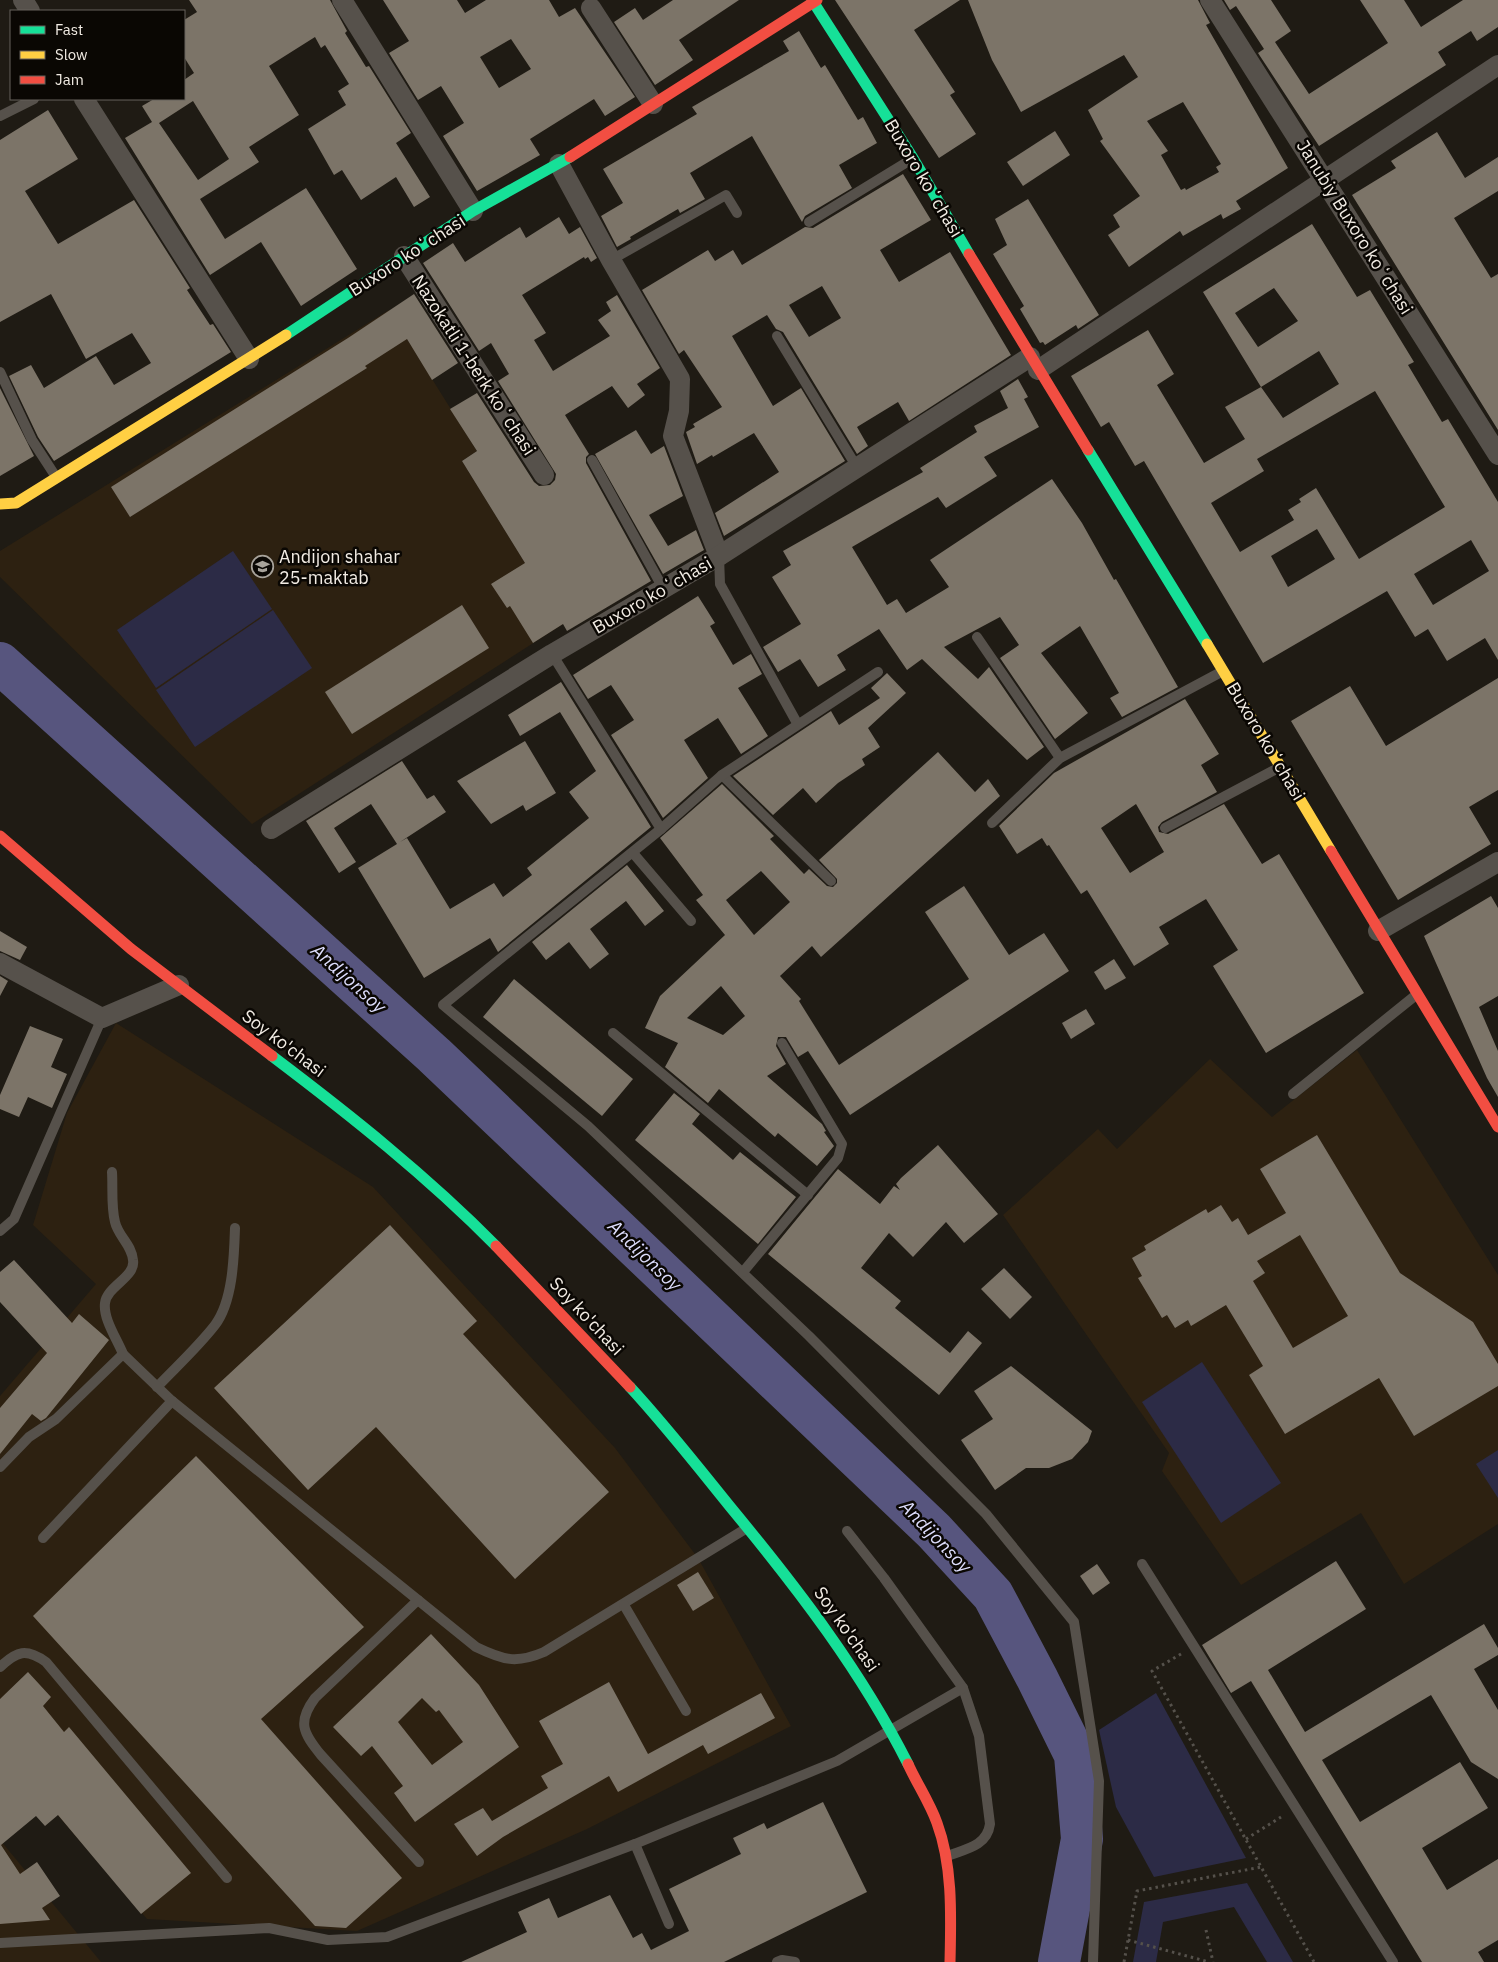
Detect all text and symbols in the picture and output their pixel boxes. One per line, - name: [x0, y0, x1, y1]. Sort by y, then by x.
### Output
- legend: [10, 10, 185, 100]
- text: Fast: [55, 20, 83, 39]
- text: Slow: [55, 45, 88, 64]
- text: Jam: [55, 70, 84, 89]
- street label: Buxoro koʻchasi: [880, 115, 968, 241]
- street label: Janubiy Buxoro koʻchasi: [1292, 135, 1418, 319]
- street label: Buxoro koʻchasi: [345, 209, 469, 301]
- street label: Nazokatli 1-berk koʻchasi: [407, 270, 541, 460]
- place label: Andijon shahar 25-maktab: [279, 545, 400, 589]
- street label: Buxoro koʻchasi: [588, 552, 716, 638]
- school or university icon: Andijon shahar 25-maktab: [251, 554, 275, 578]
- street label: Buxoro koʻchasi: [1222, 678, 1310, 804]
- water label: Andijonsoy: [306, 937, 392, 1018]
- street label: Soy ko'chasi: [238, 1004, 330, 1082]
- water label: Andijonsoy: [603, 1213, 687, 1296]
- street label: Soy ko'chasi: [545, 1272, 629, 1360]
- water label: Andijonsoy: [894, 1494, 977, 1578]
- street label: Soy ko'chasi: [809, 1582, 885, 1676]

